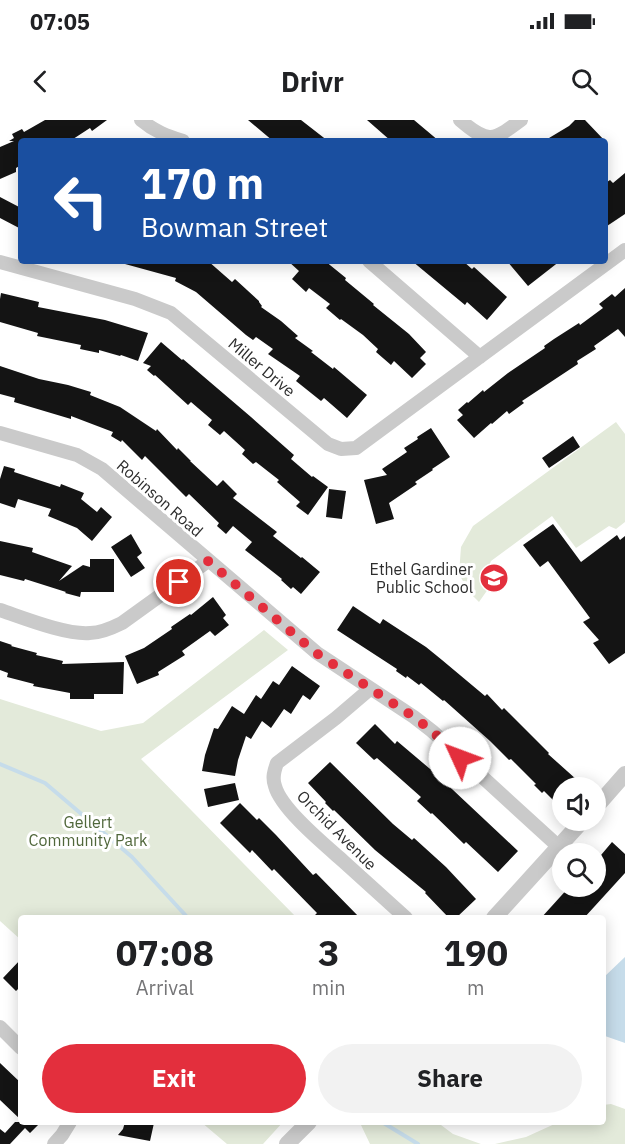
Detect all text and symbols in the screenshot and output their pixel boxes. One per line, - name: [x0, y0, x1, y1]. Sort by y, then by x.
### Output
- text: 07:05: [30, 7, 90, 36]
- text: Drivr: [281, 64, 344, 99]
- icon: back: [24, 65, 57, 98]
- icon: search: [568, 65, 601, 98]
- text: 170 m: [141, 156, 264, 211]
- icon: left: [42, 162, 120, 240]
- text: Bowman Street: [141, 209, 328, 244]
- street label: Miller Drive: [224, 333, 300, 401]
- street label: Robinson Road: [113, 455, 207, 541]
- pin: [153, 556, 204, 607]
- place label: Ethel Gardiner Public School: [370, 559, 473, 597]
- school or university icon: Ethel Gardiner Public School: [478, 562, 510, 594]
- icon: arrive: [162, 565, 195, 598]
- position arrow: [428, 726, 492, 790]
- map controls: [552, 777, 606, 897]
- button: sound: [552, 777, 606, 831]
- street label: Orchid Avenue: [293, 786, 381, 874]
- park label: Gellert Community Park: [29, 812, 148, 850]
- button: search: [552, 843, 606, 897]
- text: 07:08: [116, 929, 214, 976]
- text: 3: [318, 929, 340, 976]
- text: 190: [443, 929, 508, 976]
- text: Arrival: [136, 974, 194, 1001]
- text: min: [312, 974, 346, 1001]
- text: m: [467, 974, 485, 1001]
- button: Exit: [42, 1044, 306, 1113]
- button: Share: [318, 1044, 582, 1113]

